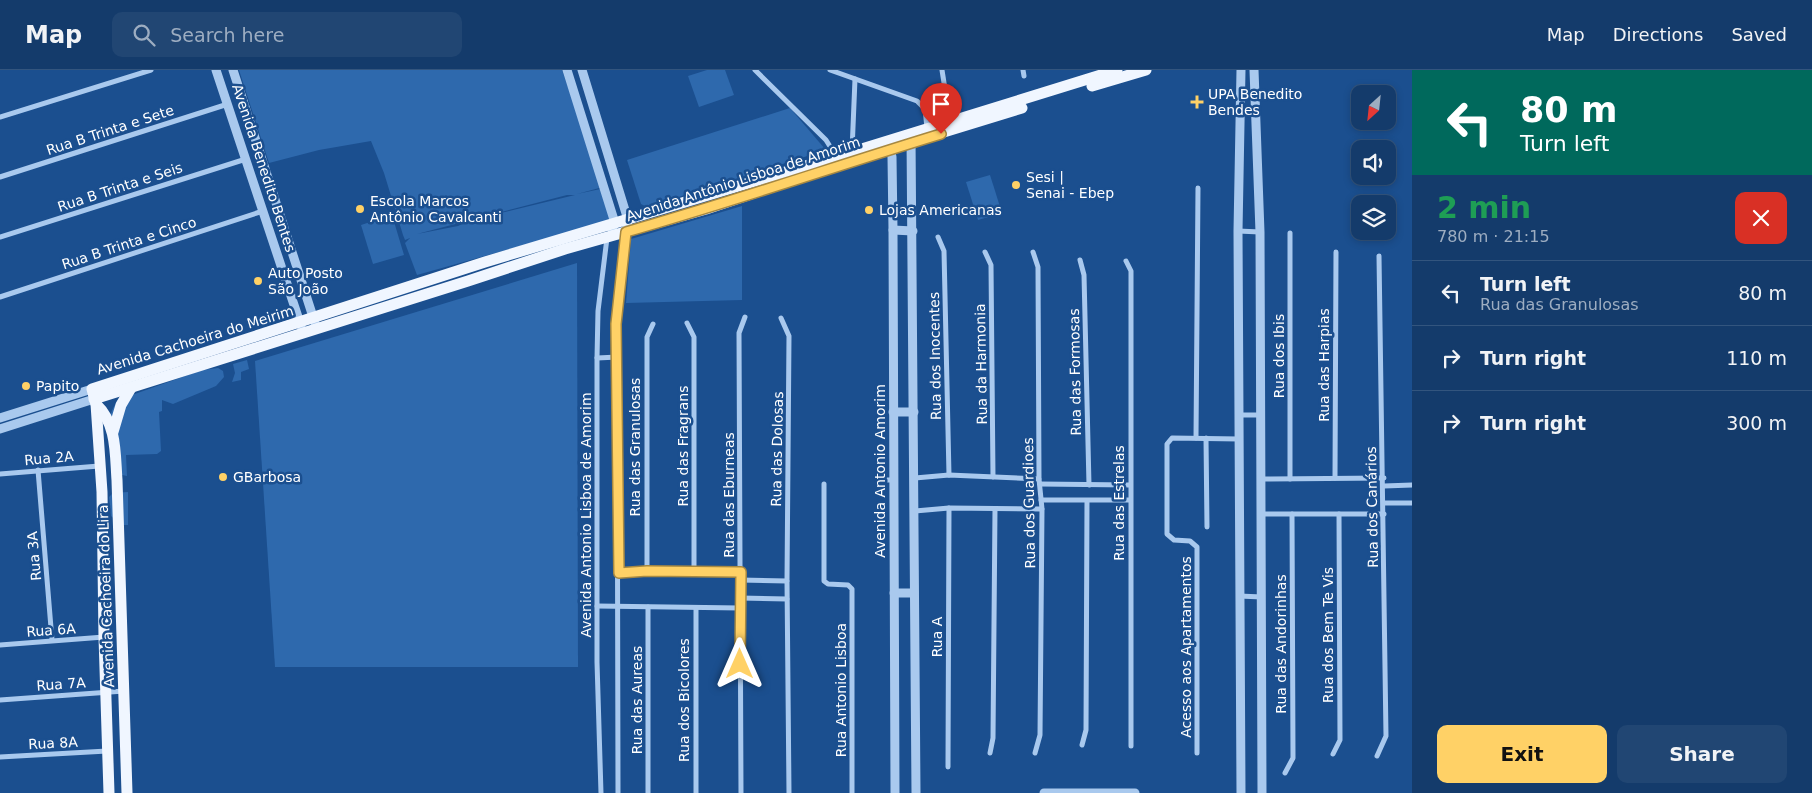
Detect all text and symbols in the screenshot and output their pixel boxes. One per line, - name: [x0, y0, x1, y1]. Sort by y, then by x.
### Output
- search box: [112, 12, 462, 57]
- text: Map: [25, 21, 82, 49]
- icon: search: [130, 21, 158, 49]
- text: Search here: [170, 24, 284, 46]
- text: Map: [1547, 24, 1585, 45]
- text: Directions: [1613, 24, 1703, 45]
- text: Saved: [1731, 24, 1787, 45]
- street label: Avenida Benedito Bentes: [229, 82, 299, 254]
- pin: [920, 83, 962, 134]
- north arrow: [1351, 85, 1396, 130]
- map controls: [1351, 85, 1396, 240]
- place label: UPA Benedito Bendes: [1208, 86, 1302, 118]
- icon: arrive: [927, 90, 955, 118]
- icon: left: [1437, 90, 1502, 155]
- text: 80 m: [1520, 90, 1617, 130]
- marker: UPA Benedito Bendes: [1190, 95, 1204, 109]
- street label: Rua B Trinta e Sete: [44, 102, 176, 158]
- text: Turn left: [1520, 131, 1609, 156]
- street label: Avenida Antônio Lisboa de Amorim: [624, 134, 862, 224]
- button: sound: [1351, 140, 1396, 185]
- street label: Rua B Trinta e Seis: [56, 159, 184, 215]
- place label: Sesi | Senai - Ebep: [1026, 169, 1114, 201]
- marker: Sesi | Senai - Ebep: [1010, 179, 1022, 191]
- text: 2 min: [1437, 190, 1531, 225]
- button: close: [1735, 192, 1787, 244]
- place label: Escola Marcos Antônio Cavalcanti: [370, 193, 502, 225]
- button: layers: [1351, 195, 1396, 240]
- place label: Lojas Americanas: [879, 202, 1002, 218]
- marker: Escola Marcos Antônio Cavalcanti: [354, 203, 366, 215]
- marker: Lojas Americanas: [863, 204, 875, 216]
- street label: Rua B Trinta e Cinco: [60, 214, 198, 272]
- text: 780 m · 21:15: [1437, 227, 1550, 246]
- place label: Auto Posto São João: [268, 265, 343, 297]
- text: Turn left: [1480, 273, 1571, 295]
- marker: Auto Posto São João: [252, 275, 264, 287]
- icon: left: [1437, 279, 1465, 307]
- text: 80 m: [1738, 282, 1787, 304]
- street label: Rua dos Inocentes: [926, 292, 944, 420]
- text: Rua das Granulosas: [1480, 295, 1639, 314]
- street label: Avenida Cachoeira do Meirim: [95, 302, 295, 378]
- street label: Rua da Harmonia: [972, 303, 990, 425]
- street label: Rua das Formosas: [1066, 308, 1084, 436]
- street label: Rua das Harpias: [1316, 308, 1332, 422]
- street label: Rua dos Ibis: [1271, 314, 1287, 398]
- icon: right: [1437, 344, 1465, 372]
- text: Turn right: [1480, 347, 1586, 369]
- text: 110 m: [1726, 347, 1787, 369]
- place label: Papito: [36, 378, 79, 394]
- street label: Rua das Granulosas: [627, 378, 643, 516]
- marker: Papito: [20, 380, 32, 392]
- street label: Avenida Antonio Amorim: [872, 384, 888, 558]
- street label: Rua das Fragrans: [675, 386, 691, 506]
- street label: Rua das Dolosas: [768, 391, 786, 507]
- street label: Avenida Antonio Lisboa de Amorim: [578, 392, 594, 638]
- icon: right: [1437, 409, 1465, 437]
- text: Turn right: [1480, 412, 1586, 434]
- text: 300 m: [1726, 412, 1787, 434]
- street label: Rua das Eburneas: [721, 432, 737, 558]
- street label: Rua dos Guardioes: [1020, 437, 1038, 569]
- street label: Rua das Estrelas: [1111, 445, 1127, 561]
- street label: Rua dos Canários: [1363, 446, 1381, 568]
- street label: Rua 2A: [24, 448, 75, 468]
- place label: GBarbosa: [233, 469, 301, 485]
- marker: GBarbosa: [217, 471, 229, 483]
- street label: Avenida Cachoeira do Lira: [95, 504, 117, 688]
- street label: Rua 3A: [24, 530, 44, 581]
- street label: Acesso aos Apartamentos: [1178, 556, 1194, 738]
- street label: Rua dos Bem Te Vis: [1320, 567, 1336, 703]
- street label: Rua das Andorinhas: [1273, 574, 1289, 714]
- street label: Rua A: [929, 616, 945, 657]
- street label: Rua 6A: [26, 620, 77, 640]
- street label: Rua Antonio Lisboa: [833, 623, 849, 757]
- position arrow: [713, 637, 765, 689]
- street label: Rua dos Bicolores: [676, 638, 692, 762]
- street label: Rua das Aureas: [629, 646, 645, 754]
- street label: Rua 7A: [36, 674, 87, 694]
- button: Exit: [1437, 725, 1607, 783]
- button: Share: [1617, 725, 1787, 783]
- street label: Rua 8A: [28, 734, 79, 752]

